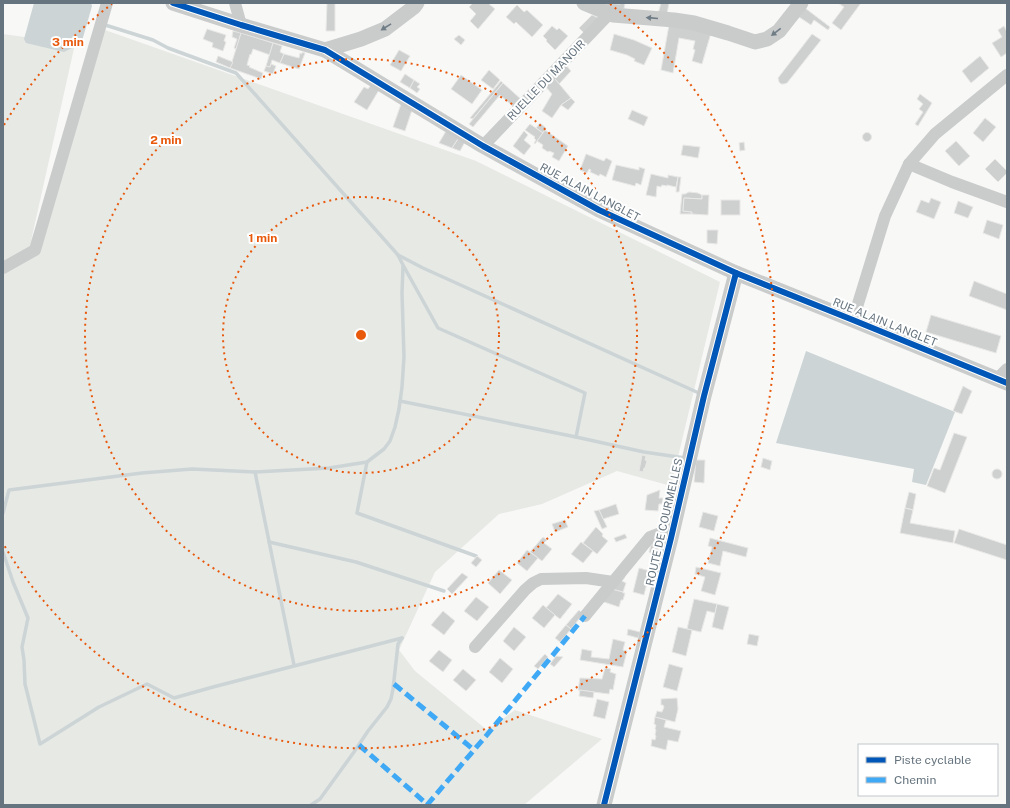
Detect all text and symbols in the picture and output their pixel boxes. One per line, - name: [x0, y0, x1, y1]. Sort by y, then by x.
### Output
- one-way arrow: [646, 14, 658, 21]
- one-way arrow: [381, 23, 392, 31]
- one-way arrow: [770, 28, 781, 37]
- text: 3 min: [52, 35, 84, 49]
- street label: RUELLE DU MANOIR: [505, 38, 587, 122]
- text: 2 min: [150, 133, 182, 147]
- street label: RUE ALAIN LANGLET: [538, 161, 642, 224]
- text: 1 min: [249, 231, 277, 245]
- street label: RUE ALAIN LANGLET: [831, 296, 939, 349]
- centre of rings: [354, 328, 368, 342]
- street label: ROUTE DE COURMELLES: [643, 457, 685, 587]
- legend: [858, 744, 998, 796]
- text: Piste cyclable: [894, 753, 971, 767]
- text: Chemin: [894, 773, 936, 787]

